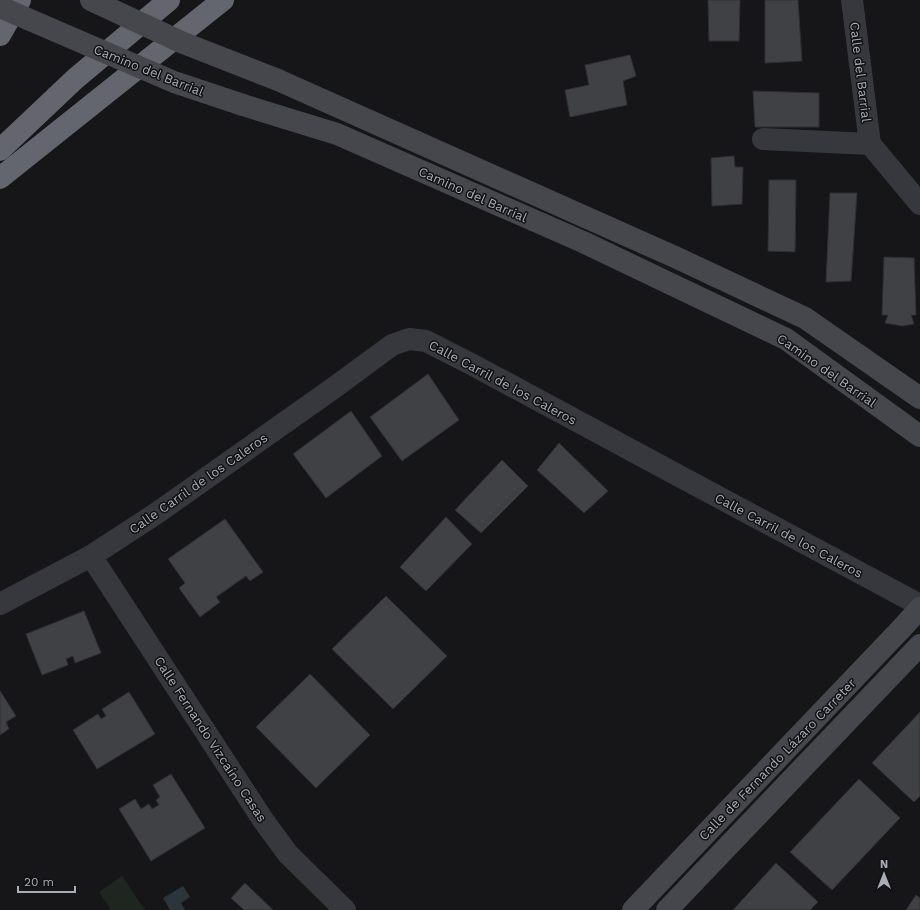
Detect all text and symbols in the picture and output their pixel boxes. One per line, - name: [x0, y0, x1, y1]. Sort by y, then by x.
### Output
- street label: Calle del Barrial: [847, 21, 874, 123]
- street label: Camino del Barrial: [92, 42, 206, 99]
- street label: Camino del Barrial: [416, 164, 529, 225]
- street label: Camino del Barrial: [774, 331, 879, 410]
- street label: Calle Carril de los Caleros: [426, 337, 579, 428]
- street label: Calle Carril de los Caleros: [126, 430, 270, 537]
- street label: Calle Carril de los Caleros: [712, 490, 865, 581]
- street label: Calle Fernando Vizcaíno Casas: [151, 654, 270, 825]
- street label: Calle de Fernando Lázaro Carreter: [696, 675, 859, 843]
- north arrow: [864, 854, 904, 894]
- text: N: [880, 858, 888, 871]
- scale bar: [18, 868, 75, 894]
- text: 20 m: [24, 875, 54, 889]

